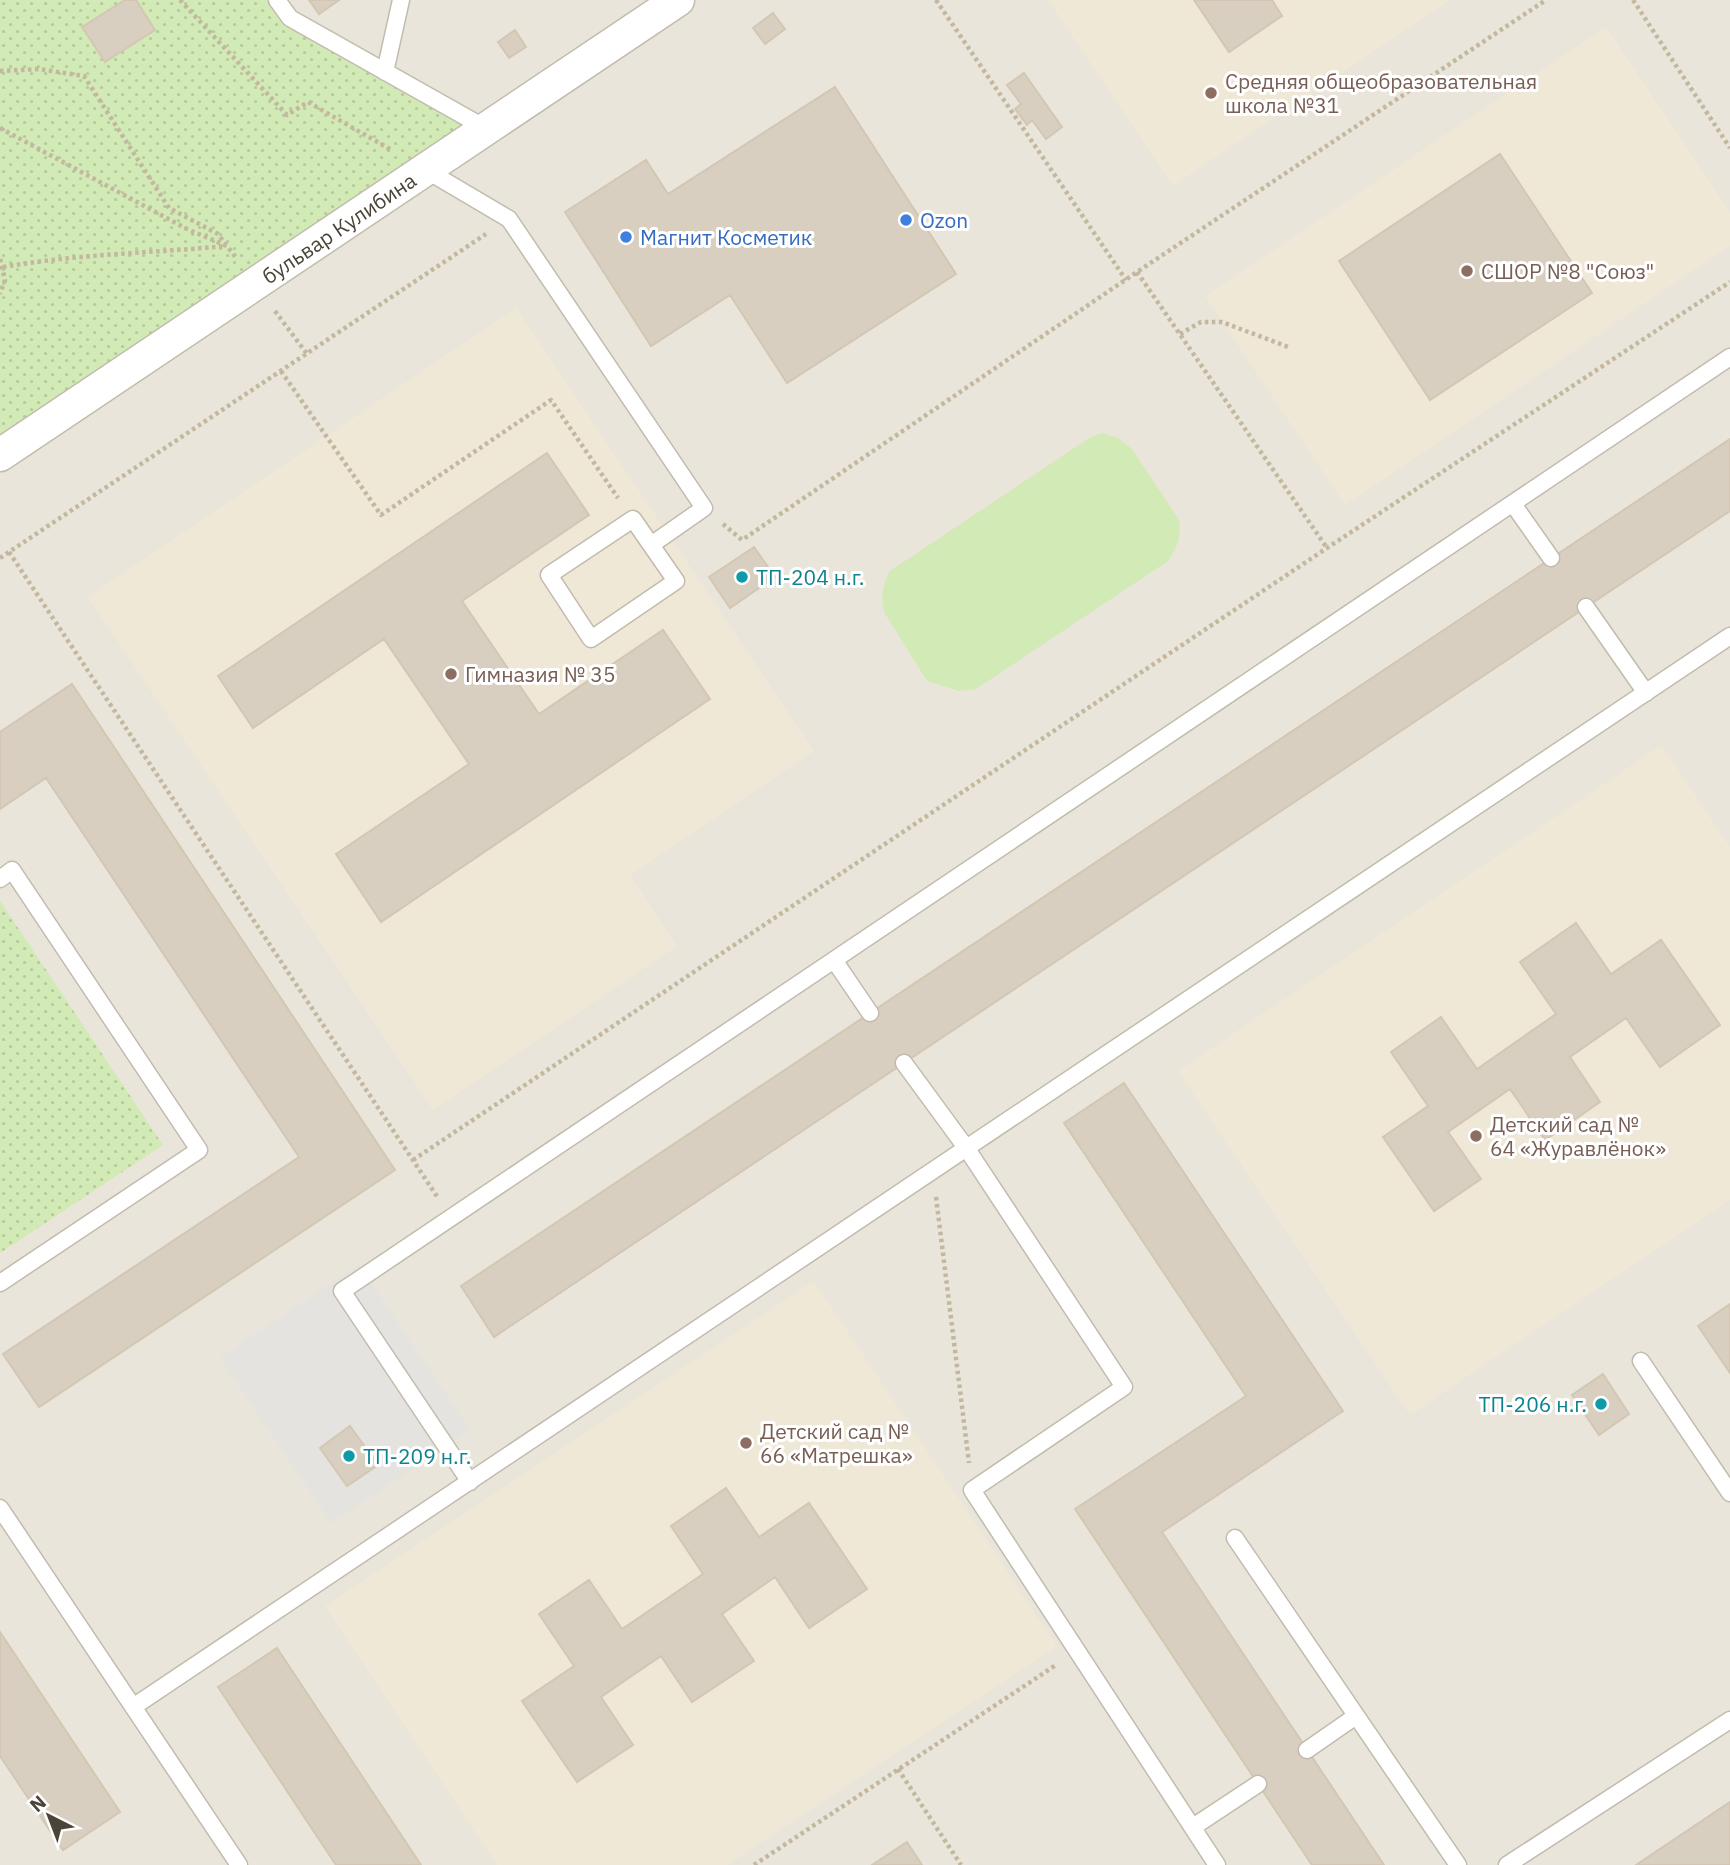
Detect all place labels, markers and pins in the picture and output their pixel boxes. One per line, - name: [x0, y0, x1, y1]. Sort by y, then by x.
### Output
- place label: Средняя общеобразовательная школа №31: [1225, 67, 1537, 119]
- marker: Средняя общеобразовательная школа №31: [1203, 85, 1219, 101]
- place label: Ozon: [920, 206, 968, 234]
- marker: Ozon: [898, 212, 914, 228]
- place label: Магнит Косметик: [640, 223, 812, 251]
- marker: Магнит Косметик: [618, 229, 634, 245]
- place label: СШОР №8 "Союз": [1481, 257, 1654, 285]
- marker: СШОР №8 "Союз": [1459, 263, 1475, 279]
- place label: ТП-204 н.г.: [756, 563, 864, 591]
- marker: ТП-204 н.г.: [734, 569, 750, 585]
- place label: Гимназия № 35: [465, 660, 616, 688]
- marker: Гимназия № 35: [443, 666, 459, 682]
- place label: Детский сад № 64 «Журавлёнок»: [1490, 1110, 1666, 1162]
- marker: Детский сад № 64 «Журавлёнок»: [1468, 1128, 1484, 1144]
- place label: ТП-206 н.г.: [1479, 1390, 1587, 1418]
- marker: ТП-206 н.г.: [1593, 1396, 1609, 1412]
- place label: Детский сад № 66 «Матрешка»: [760, 1417, 913, 1469]
- marker: Детский сад № 66 «Матрешка»: [738, 1435, 754, 1451]
- place label: ТП-209 н.г.: [363, 1442, 471, 1470]
- marker: ТП-209 н.г.: [341, 1448, 357, 1464]

